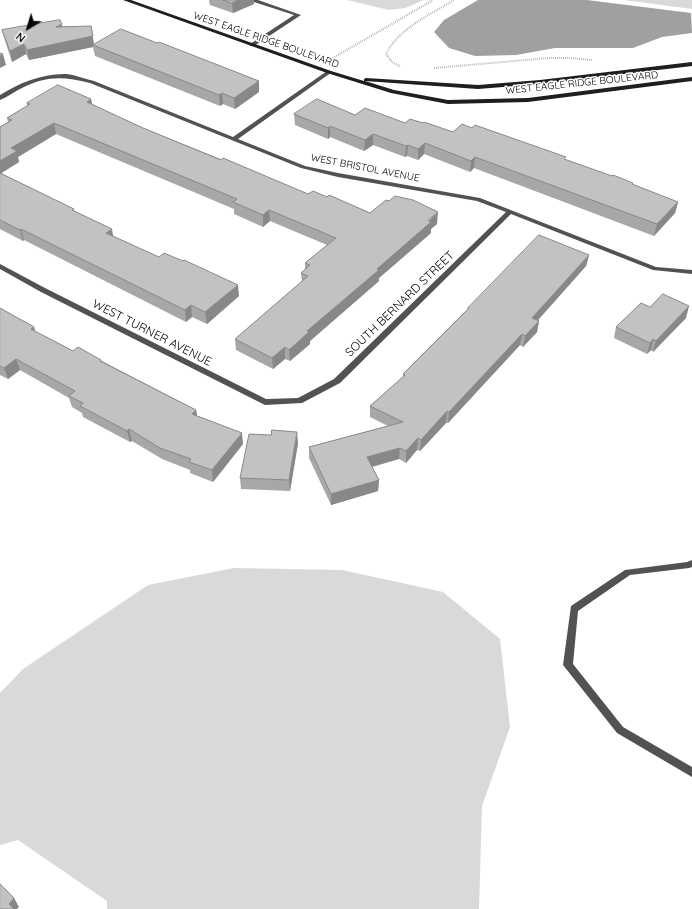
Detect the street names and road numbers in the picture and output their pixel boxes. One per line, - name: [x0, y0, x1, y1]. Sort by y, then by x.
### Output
- street label: WEST EAGLE RIDGE BOULEVARD: [192, 9, 340, 71]
- street label: WEST EAGLE RIDGE BOULEVARD: [505, 69, 659, 97]
- street label: WEST BRISTOL AVENUE: [310, 152, 420, 184]
- street label: SOUTH BERNARD STREET: [343, 248, 457, 360]
- street label: WEST TURNER AVENUE: [90, 297, 214, 369]

